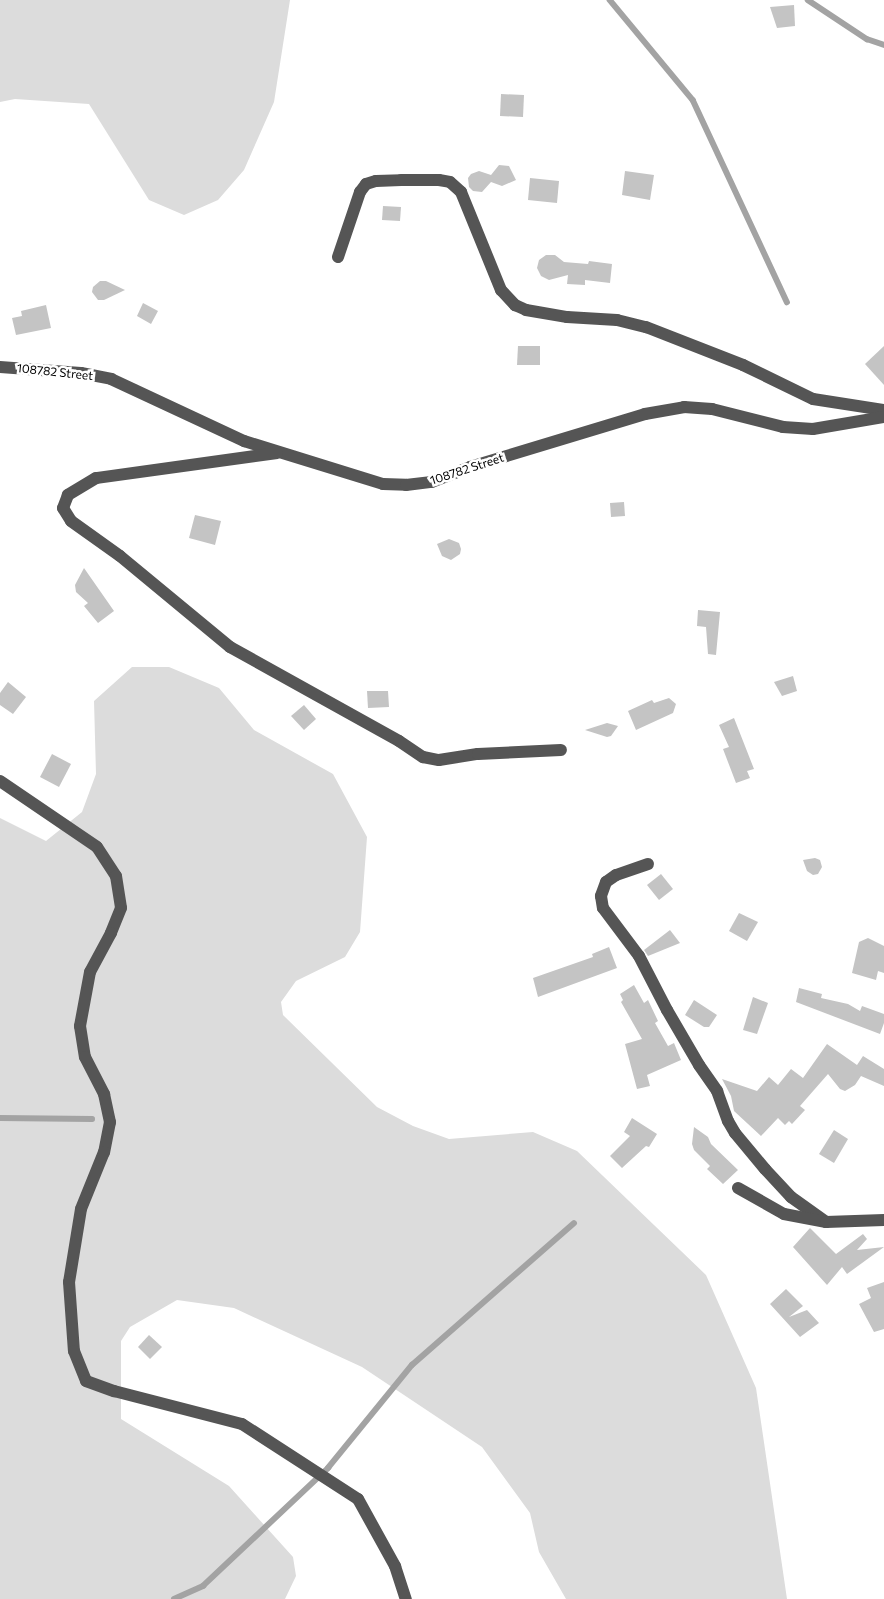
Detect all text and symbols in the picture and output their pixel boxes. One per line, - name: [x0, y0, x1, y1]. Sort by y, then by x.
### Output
- street label: 108782 Street: [16, 361, 94, 383]
- street label: 108782 Street: [428, 450, 506, 488]

